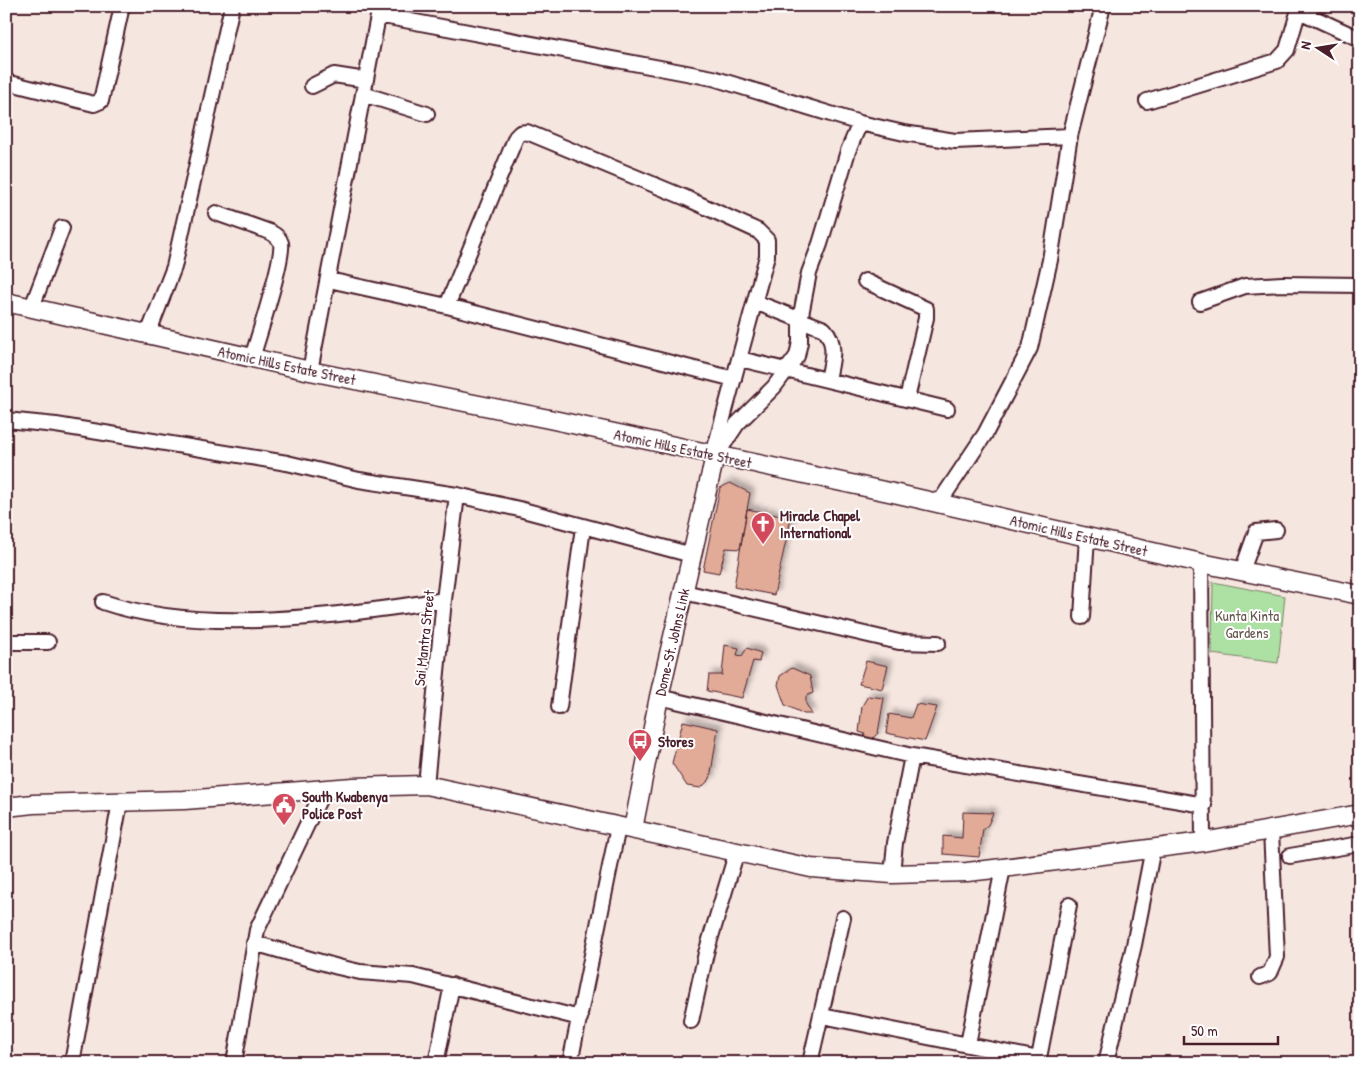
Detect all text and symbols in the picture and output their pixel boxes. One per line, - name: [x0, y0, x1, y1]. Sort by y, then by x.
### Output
- north arrow: [1294, 22, 1344, 72]
- text: N: [1295, 39, 1315, 51]
- street label: Atomic Hills Estate Street: [216, 340, 359, 390]
- street label: Atomic Hills Estate Street: [612, 423, 755, 473]
- place label: Miracle Chapel International: [780, 505, 861, 543]
- street label: Atomic Hills Estate Street: [1008, 509, 1151, 561]
- church icon: Miracle Chapel International: [750, 511, 776, 545]
- street label: Dome-St. Johns Link: [649, 586, 695, 698]
- street label: Sai Mantra Street: [409, 588, 440, 687]
- park label: Kunta Kinta Gardens: [1215, 605, 1279, 643]
- bus stop icon: Stores: [627, 728, 653, 762]
- place label: Stores: [658, 731, 694, 752]
- place label: South Kwabenya Police Post: [302, 786, 388, 824]
- public building icon: South Kwabenya Police Post: [271, 792, 297, 826]
- scale bar: [1184, 1014, 1277, 1046]
- text: 50 m: [1191, 1020, 1218, 1041]

